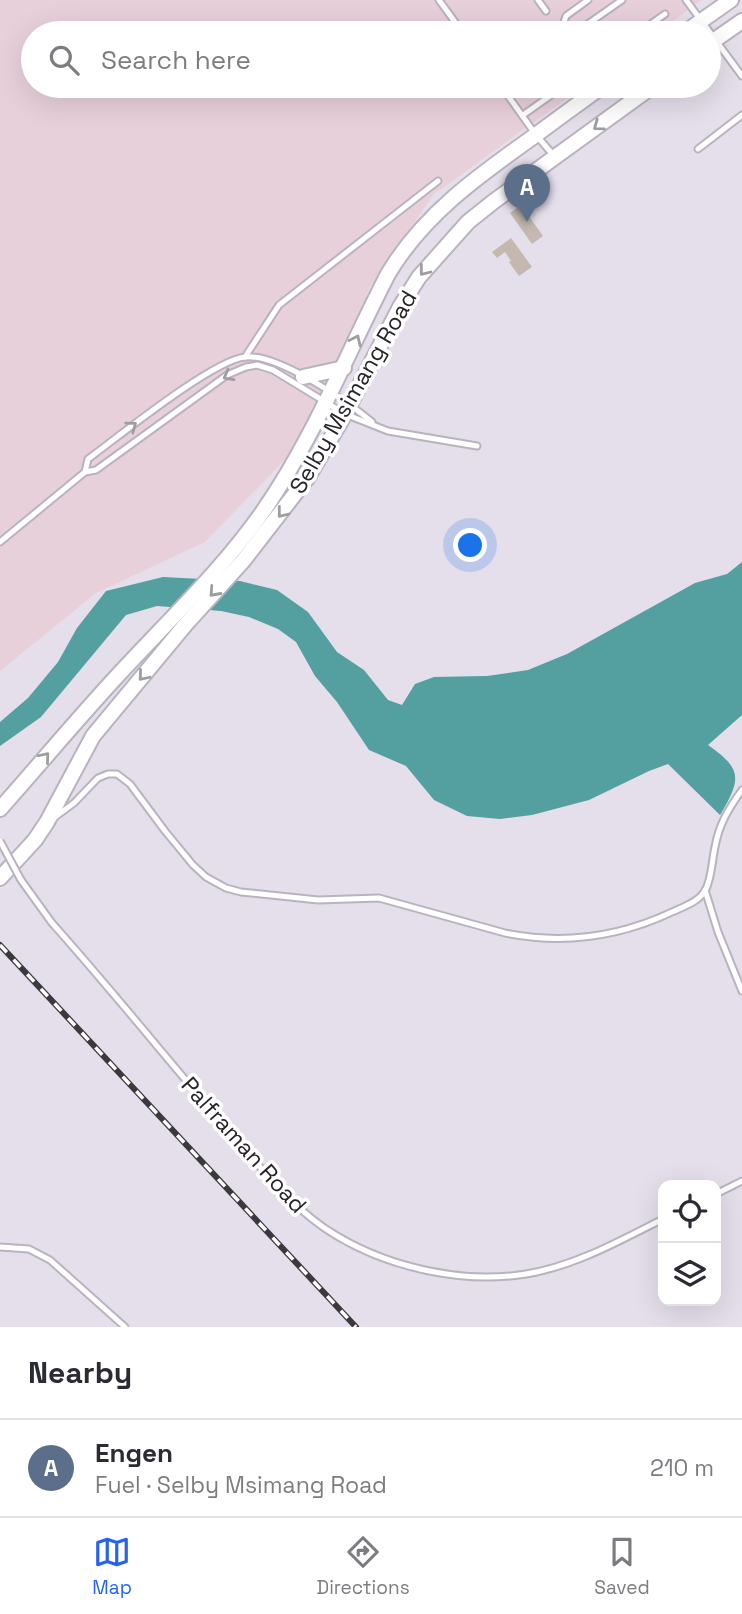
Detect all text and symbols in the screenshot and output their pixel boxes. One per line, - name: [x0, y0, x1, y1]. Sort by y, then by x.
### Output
- search box: [21, 21, 721, 98]
- icon: search: [45, 41, 83, 79]
- text: Search here: [101, 43, 251, 77]
- one-way arrow: [593, 118, 605, 130]
- pin: A: [504, 164, 550, 222]
- one-way arrow: [419, 263, 432, 276]
- street label: Selby Msimang Road: [282, 285, 424, 499]
- one-way arrow: [348, 335, 362, 347]
- one-way arrow: [223, 368, 235, 381]
- one-way arrow: [124, 422, 137, 435]
- one-way arrow: [277, 505, 290, 517]
- your location: [453, 528, 487, 562]
- one-way arrow: [210, 584, 223, 597]
- one-way arrow: [138, 669, 151, 681]
- one-way arrow: [36, 753, 49, 765]
- street label: Palframan Road: [175, 1070, 313, 1220]
- map controls: [658, 1180, 721, 1306]
- button: locate: [658, 1180, 721, 1243]
- button: layers: [658, 1243, 721, 1306]
- text: Nearby: [28, 1353, 132, 1392]
- text: Engen: [95, 1436, 173, 1470]
- text: A: [44, 1453, 58, 1483]
- text: 210 m: [650, 1453, 714, 1483]
- text: Fuel · Selby Msimang Road: [95, 1470, 387, 1500]
- tab: Map: [92, 1533, 132, 1600]
- tab: Directions: [317, 1533, 410, 1600]
- tab: Saved: [594, 1533, 650, 1600]

